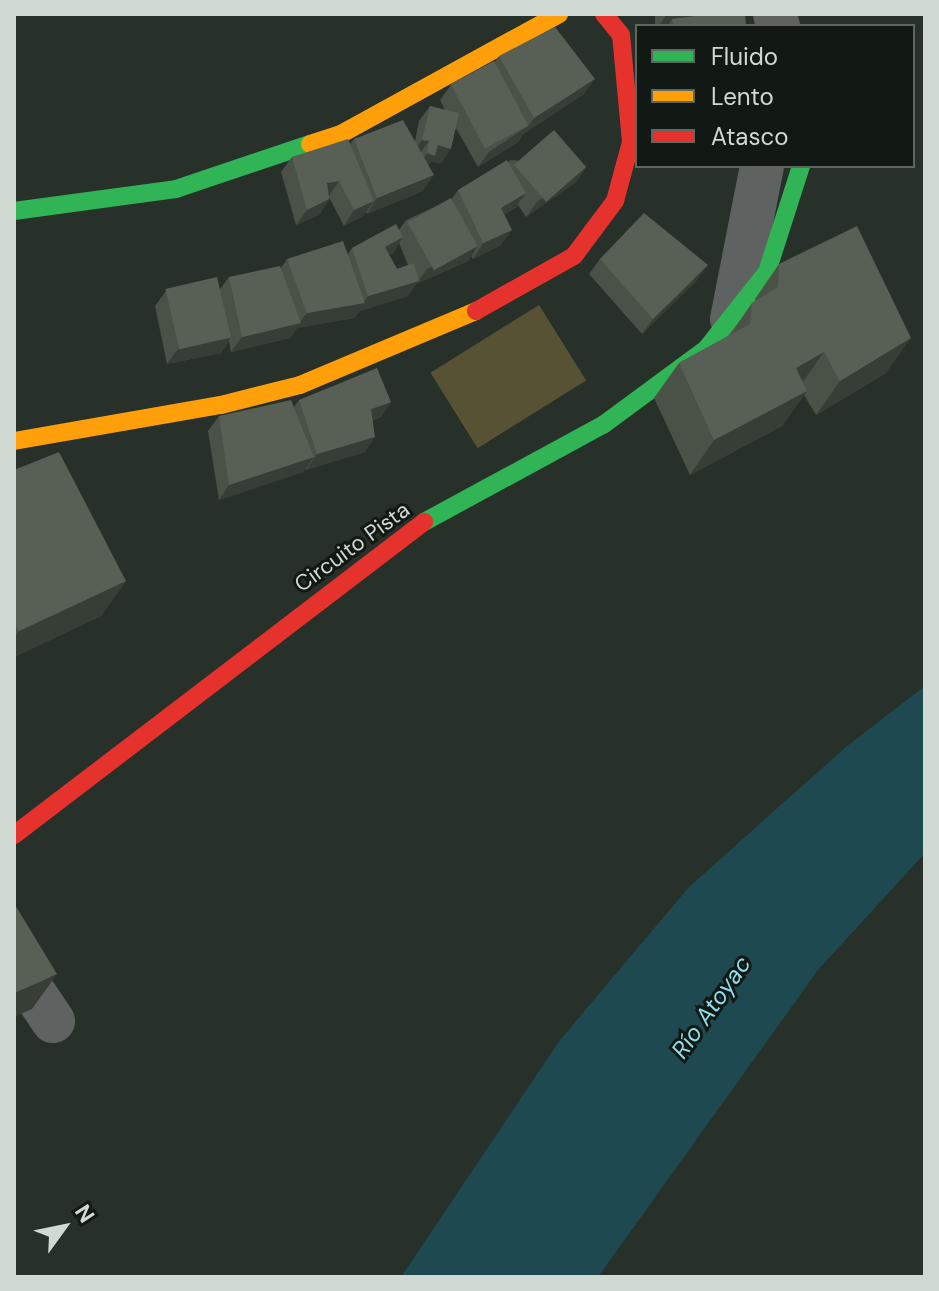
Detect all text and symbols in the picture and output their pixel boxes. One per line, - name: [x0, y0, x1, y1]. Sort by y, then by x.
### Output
- legend: [635, 24, 915, 168]
- text: Fluido: [711, 41, 778, 72]
- text: Lento: [711, 81, 774, 112]
- text: Atasco: [711, 121, 788, 152]
- street label: Circuito Pista: [289, 496, 415, 598]
- water label: Río Atoyac: [665, 950, 757, 1064]
- north arrow: [24, 1187, 104, 1267]
- text: N: [68, 1199, 101, 1228]

